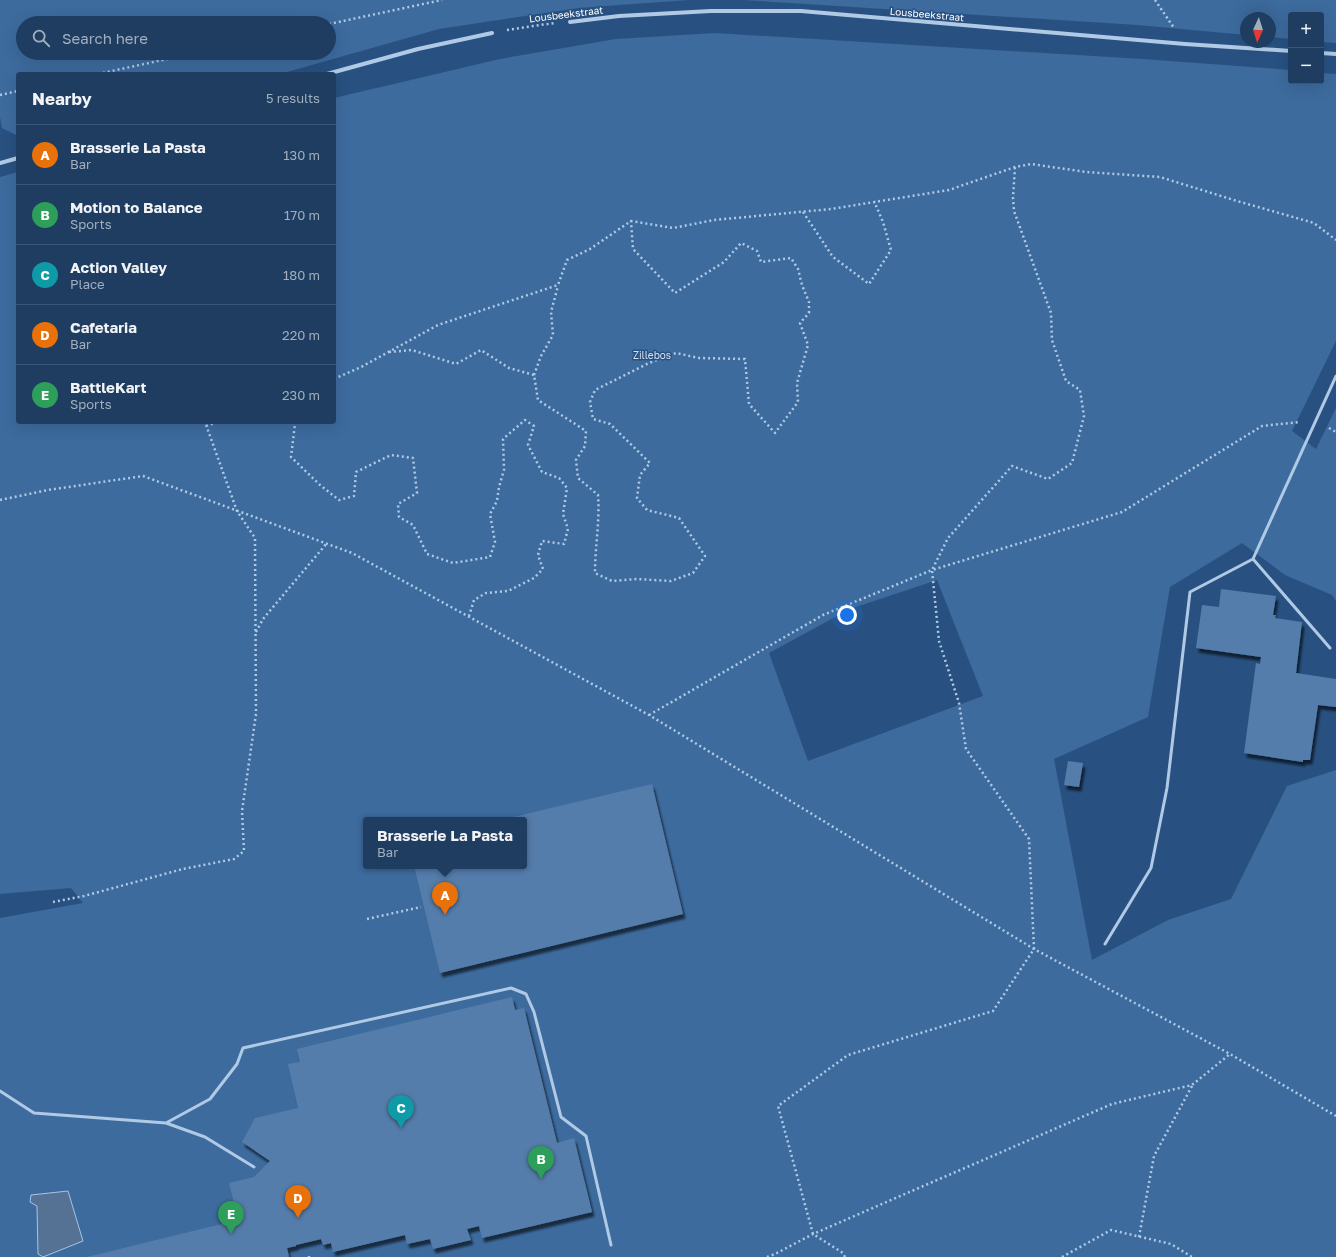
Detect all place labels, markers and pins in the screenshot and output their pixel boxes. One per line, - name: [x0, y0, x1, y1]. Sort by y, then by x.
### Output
- pin: A: [432, 882, 458, 915]
- pin: C: [388, 1095, 414, 1128]
- pin: B: [528, 1146, 554, 1179]
- pin: D: [285, 1185, 311, 1218]
- pin: E: [218, 1201, 244, 1234]

